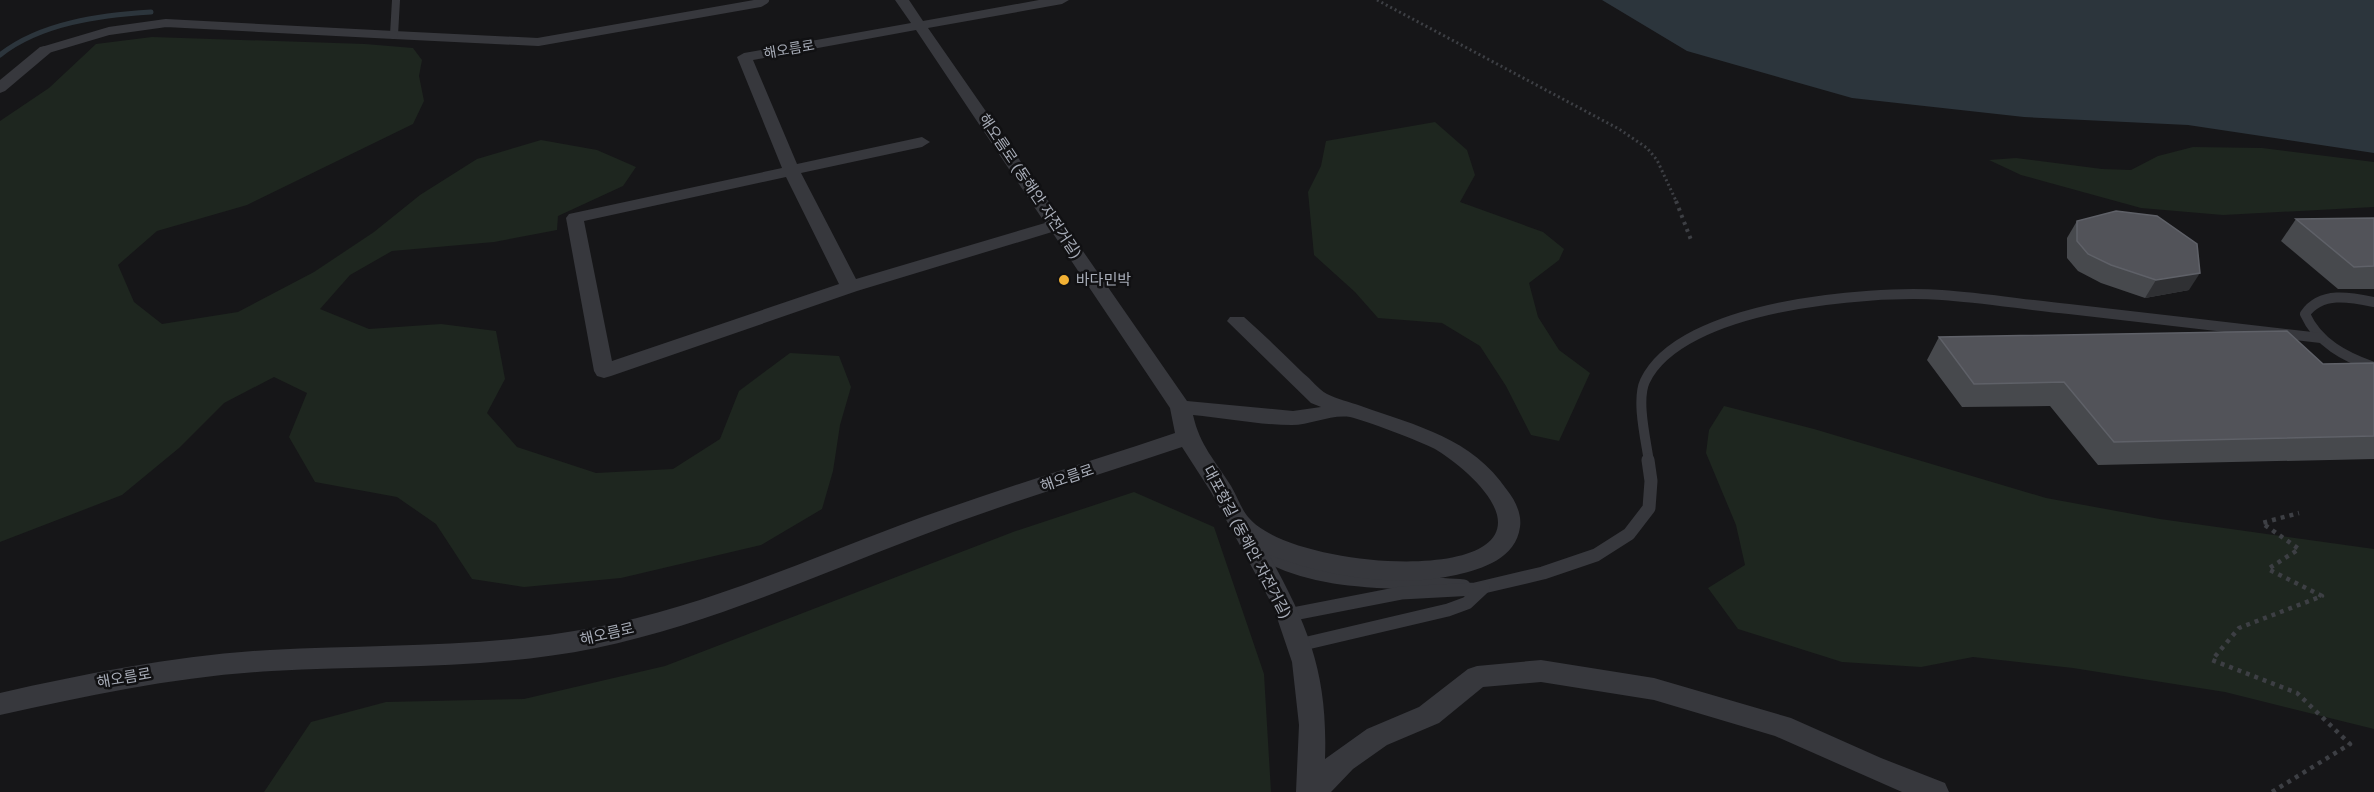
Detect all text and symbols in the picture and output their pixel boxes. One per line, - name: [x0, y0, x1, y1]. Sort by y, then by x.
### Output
- street label: 해오름로: [762, 37, 816, 61]
- street label: 해오름로 (동해안 자전거길): [976, 110, 1085, 261]
- place label: 바다민박: [1076, 271, 1131, 288]
- marker: 바다민박: [1057, 273, 1071, 287]
- street label: 해오름로: [1038, 461, 1096, 495]
- street label: 대포항길 (동해안 자전거길): [1200, 463, 1295, 621]
- street label: 해오름로: [578, 619, 636, 648]
- street label: 해오름로: [95, 664, 153, 691]

